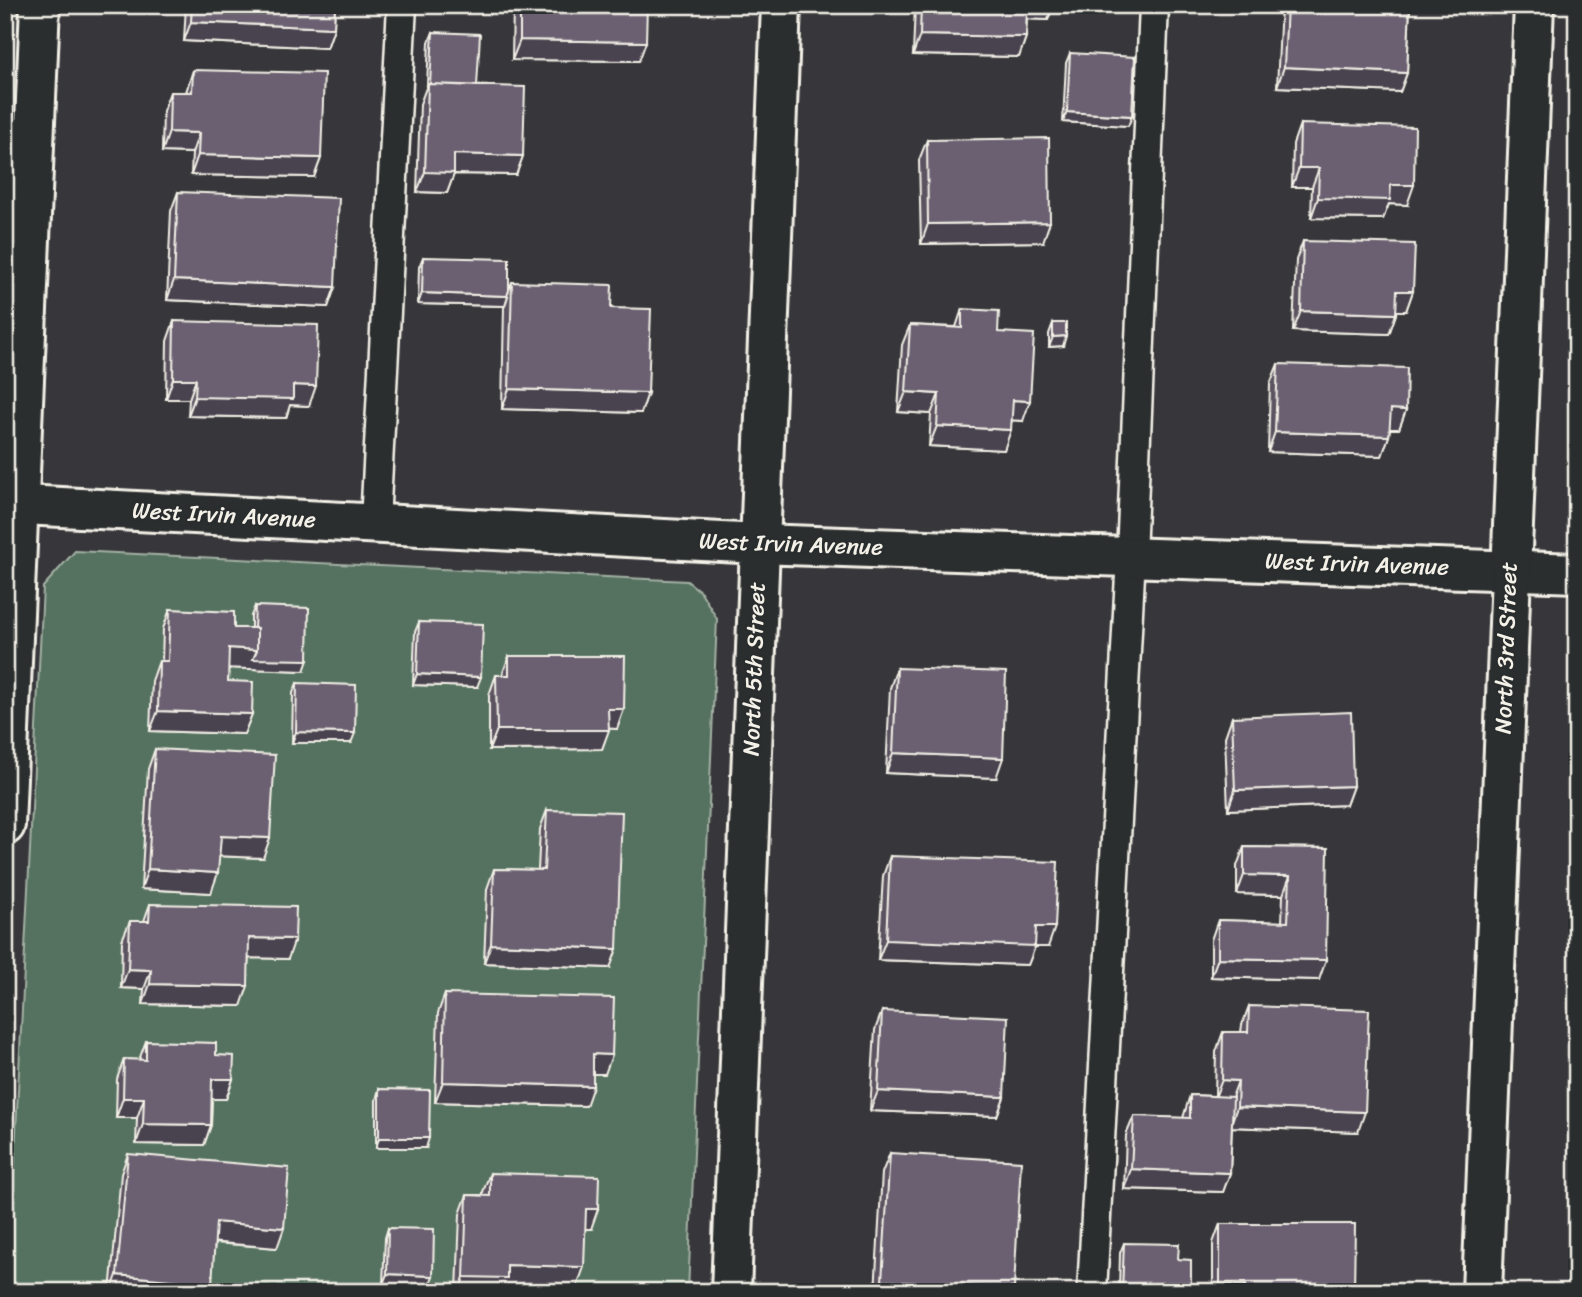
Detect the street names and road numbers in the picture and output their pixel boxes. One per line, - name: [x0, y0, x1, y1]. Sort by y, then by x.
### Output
- street label: West Irvin Avenue: [131, 490, 317, 540]
- street label: West Irvin Avenue: [698, 520, 884, 568]
- street label: West Irvin Avenue: [1264, 540, 1450, 588]
- street label: North 3rd Street: [1483, 561, 1529, 735]
- street label: North 5th Street: [730, 581, 778, 757]

